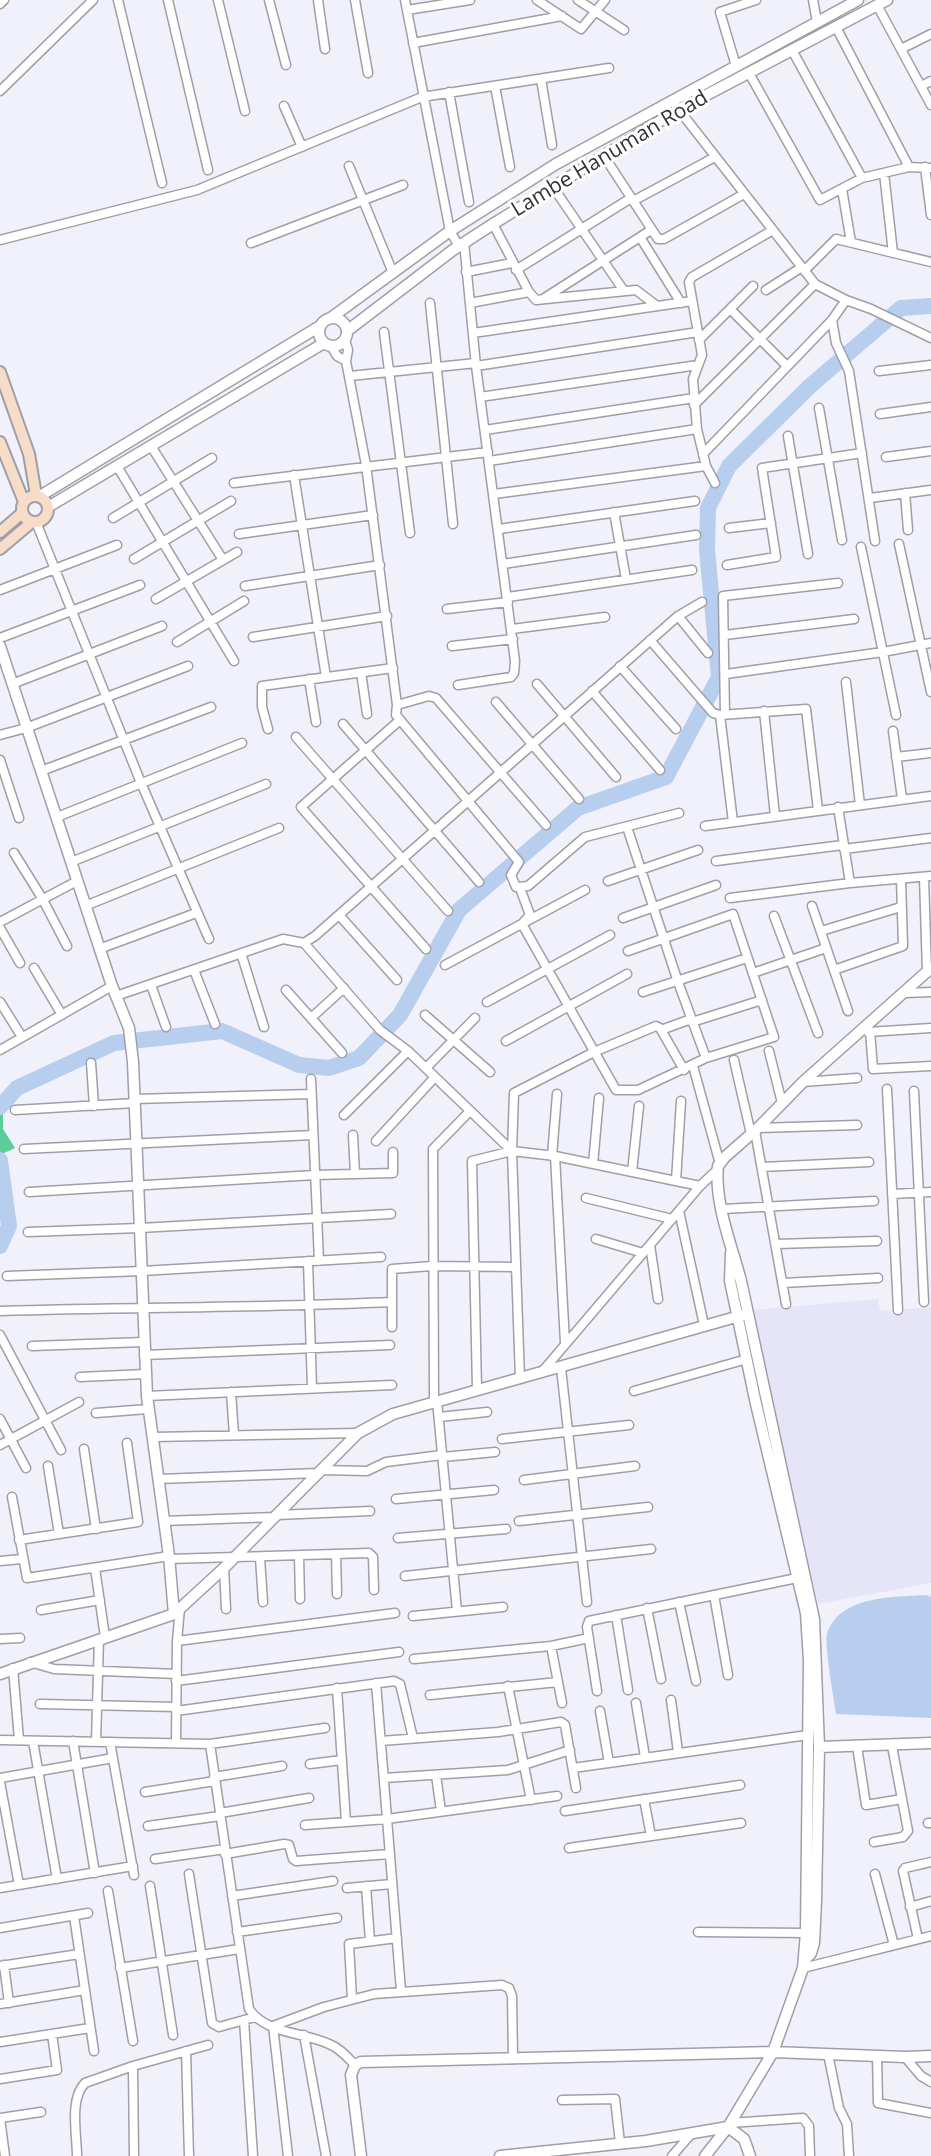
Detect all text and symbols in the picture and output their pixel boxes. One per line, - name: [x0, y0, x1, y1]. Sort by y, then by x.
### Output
- street label: Lambe Hanuman Road: [507, 85, 713, 223]

